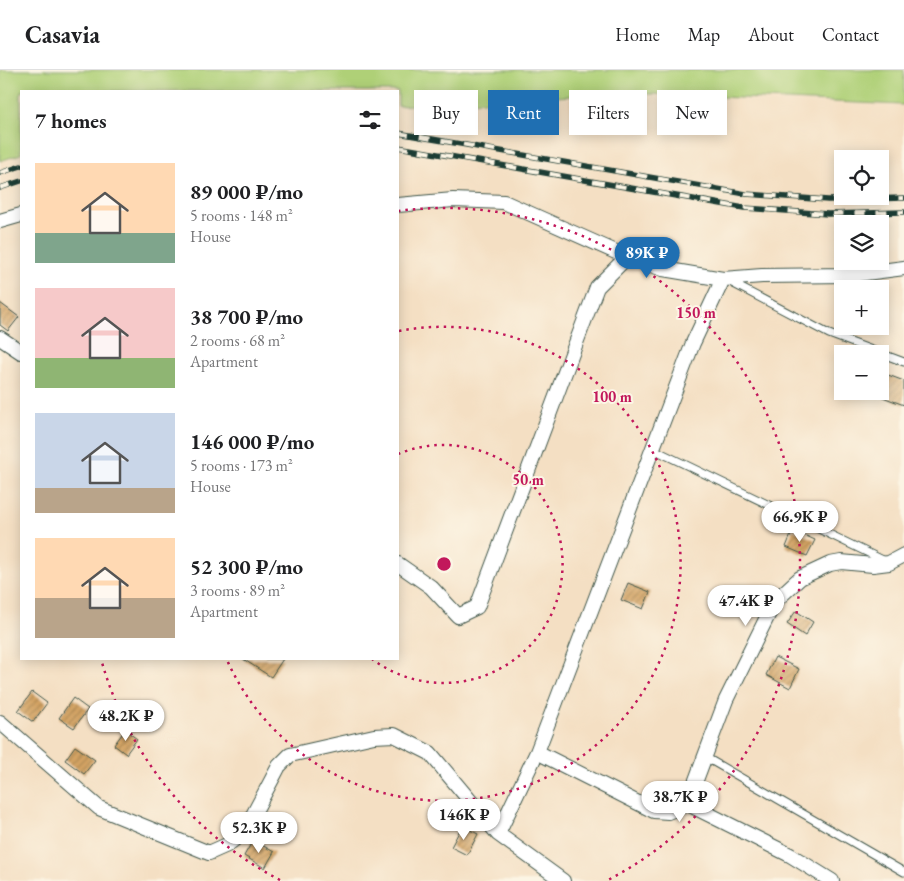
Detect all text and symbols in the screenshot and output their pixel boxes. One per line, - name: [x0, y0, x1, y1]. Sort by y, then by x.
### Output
- text: Casavia: [25, 19, 100, 50]
- text: Home: [615, 23, 660, 46]
- text: Map: [688, 23, 720, 46]
- text: About: [748, 23, 794, 46]
- text: Contact: [822, 23, 879, 46]
- chip: Buy: [414, 90, 478, 135]
- chip: Rent: [488, 90, 559, 135]
- chip: Filters: [569, 90, 647, 135]
- chip: New: [657, 90, 727, 135]
- icon: filters: [356, 106, 384, 134]
- text: 7 homes: [35, 107, 107, 134]
- map controls: [834, 150, 889, 400]
- button: locate: [834, 150, 889, 205]
- text: 89 000 ₽/mo: [190, 178, 303, 205]
- icon: home: [75, 183, 135, 243]
- text: 5 rooms · 148 m²: [190, 205, 293, 226]
- button: layers: [834, 215, 889, 270]
- text: House: [190, 226, 231, 247]
- pin: 89K ₽: [612, 236, 682, 279]
- text: 89K ₽: [626, 242, 668, 263]
- button: +: [834, 280, 889, 335]
- text: 38 700 ₽/mo: [190, 303, 303, 330]
- text: 150 m: [676, 303, 716, 322]
- icon: home: [75, 308, 135, 368]
- text: 2 rooms · 68 m²: [190, 330, 285, 351]
- button: −: [834, 345, 889, 400]
- text: Apartment: [190, 351, 258, 372]
- text: 100 m: [592, 387, 632, 406]
- text: 146 000 ₽/mo: [190, 428, 314, 455]
- icon: home: [75, 433, 135, 493]
- text: 5 rooms · 173 m²: [190, 455, 293, 476]
- text: 50 m: [512, 470, 544, 489]
- text: House: [190, 476, 231, 497]
- pin: 66.9K ₽: [754, 500, 846, 543]
- text: 66.9K ₽: [772, 506, 828, 527]
- text: 52 300 ₽/mo: [190, 553, 303, 580]
- centre of rings: [435, 555, 453, 573]
- icon: home: [75, 558, 135, 618]
- text: 3 rooms · 89 m²: [190, 580, 285, 601]
- pin: 47.4K ₽: [700, 584, 792, 627]
- text: 47.4K ₽: [718, 590, 774, 611]
- text: Apartment: [190, 601, 258, 622]
- pin: 48.2K ₽: [80, 700, 172, 742]
- text: 48.2K ₽: [98, 705, 154, 726]
- pin: 38.7K ₽: [634, 780, 726, 823]
- text: 38.7K ₽: [652, 786, 708, 807]
- pin: 146K ₽: [423, 798, 505, 841]
- text: 146K ₽: [438, 804, 490, 825]
- pin: 52.3K ₽: [213, 812, 305, 854]
- text: 52.3K ₽: [231, 817, 287, 838]

